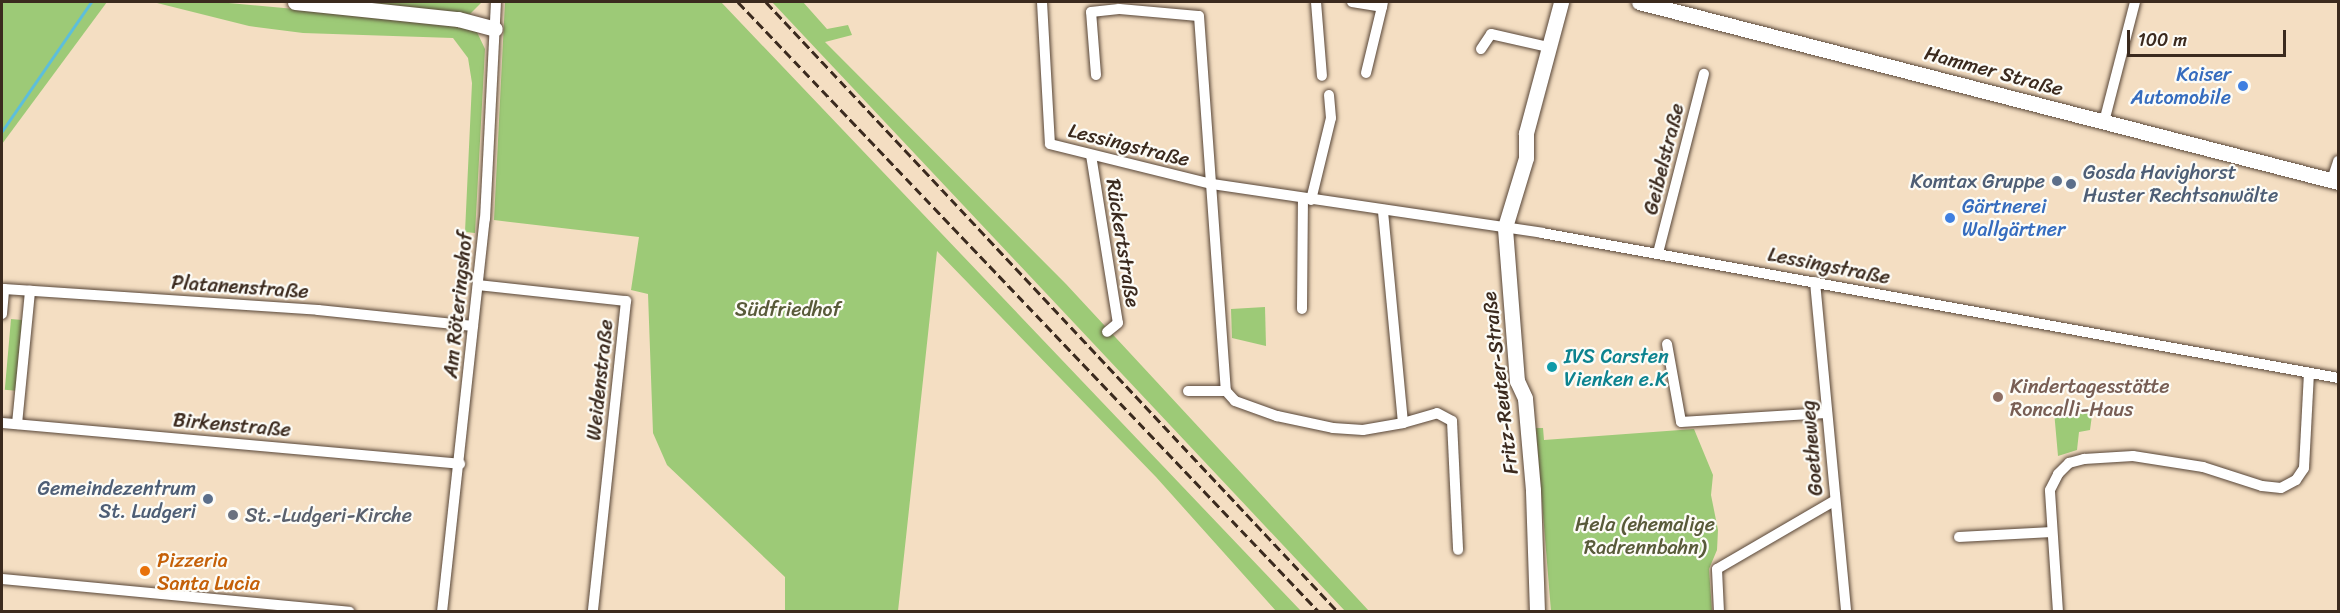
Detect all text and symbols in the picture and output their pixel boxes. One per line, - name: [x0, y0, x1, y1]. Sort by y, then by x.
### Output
- scale bar: [2130, 18, 2289, 56]
- text: 100 m: [2138, 24, 2187, 56]
- street label: Hammer Straße: [1922, 41, 2066, 101]
- place label: Kaiser Automobile: [2131, 62, 2231, 109]
- marker: Kaiser Automobile: [2236, 79, 2250, 93]
- street label: Geibelstraße: [1639, 101, 1689, 217]
- street label: Lessingstraße: [1066, 118, 1192, 172]
- place label: Gosda Havighorst Huster Rechtsanwälte: [2083, 160, 2278, 207]
- place label: Komtax Gruppe: [1910, 169, 2045, 193]
- marker: Komtax Gruppe: [2050, 174, 2064, 188]
- street label: Rückertstraße: [1101, 177, 1145, 309]
- marker: Gosda Havighorst Huster Rechtsanwälte: [2064, 177, 2078, 191]
- place label: Gärtnerei Wallgärtner: [1962, 195, 2065, 242]
- marker: Gärtnerei Wallgärtner: [1943, 211, 1957, 225]
- street label: Am Röteringshof: [438, 230, 478, 380]
- street label: Lessingstraße: [1766, 242, 1892, 290]
- street label: Platanenstraße: [171, 270, 309, 304]
- street label: Fritz-Reuter-Straße: [1477, 290, 1523, 476]
- park label: Südfriedhof: [735, 297, 841, 321]
- street label: Weidenstraße: [582, 318, 618, 442]
- place label: IVS Carsten Vienken e.K: [1564, 344, 1669, 391]
- marker: IVS Carsten Vienken e.K: [1545, 360, 1559, 374]
- place label: Kindertagesstätte Roncalli-Haus: [2010, 374, 2170, 421]
- marker: Kindertagesstätte Roncalli-Haus: [1991, 390, 2005, 404]
- street label: Goetheweg: [1796, 399, 1828, 497]
- street label: Birkenstraße: [172, 408, 292, 442]
- place label: Gemeindezentrum St. Ludgeri: [38, 476, 196, 523]
- marker: Gemeindezentrum St. Ludgeri: [201, 492, 215, 506]
- place label: St.-Ludgeri-Kirche: [245, 503, 412, 527]
- marker: St.-Ludgeri-Kirche: [226, 508, 240, 522]
- park label: Hela (ehemalige Radrennbahn): [1575, 512, 1715, 559]
- place label: Pizzeria Santa Lucia: [157, 548, 260, 595]
- marker: Pizzeria Santa Lucia: [138, 564, 152, 578]

